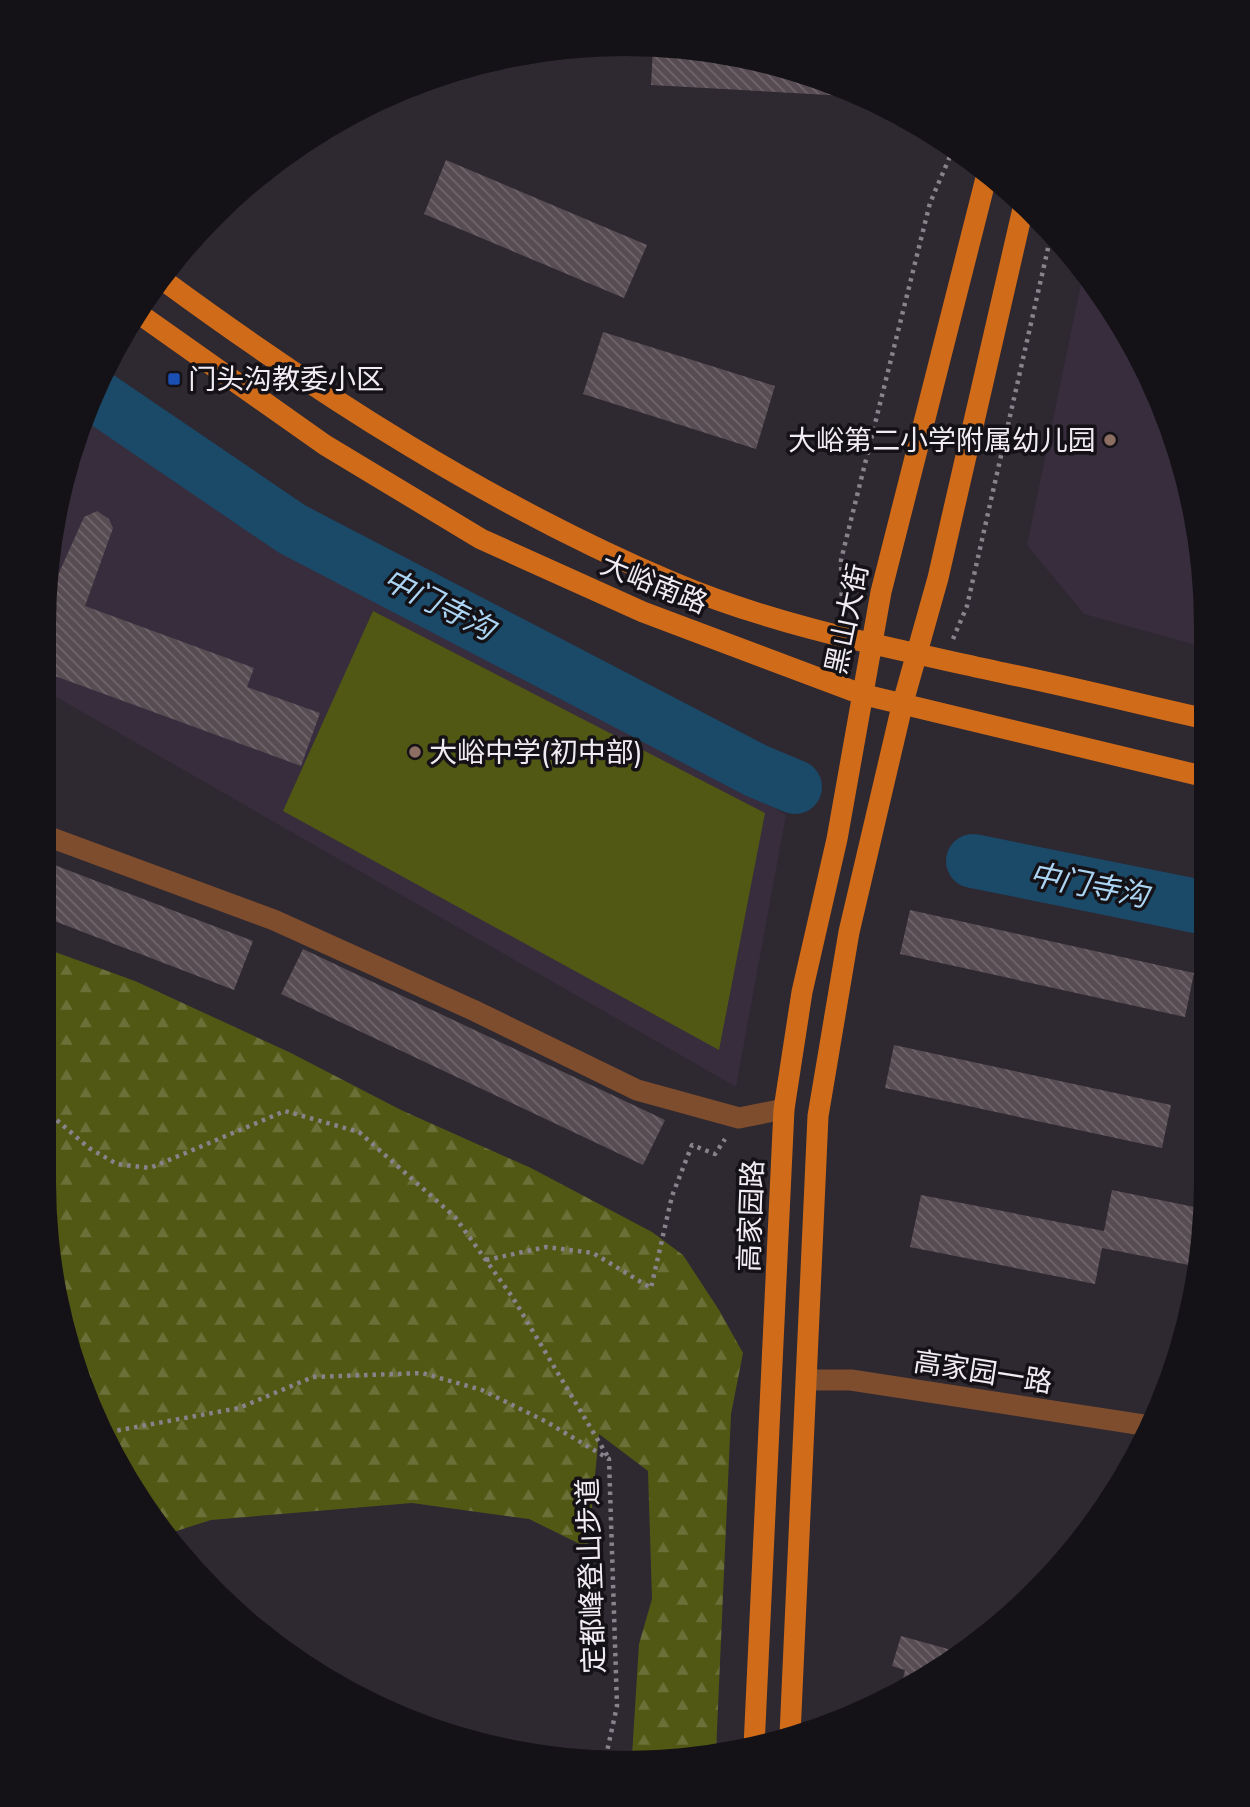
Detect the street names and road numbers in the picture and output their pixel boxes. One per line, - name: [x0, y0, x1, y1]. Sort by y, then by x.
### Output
- street label: 大峪南路: [594, 544, 714, 624]
- street label: 黑山大街: [815, 560, 879, 678]
- street label: 高家园路: [729, 1159, 773, 1273]
- street label: 高家园一路: [911, 1341, 1055, 1403]
- street label: 定都峰登山步道: [567, 1477, 615, 1675]

